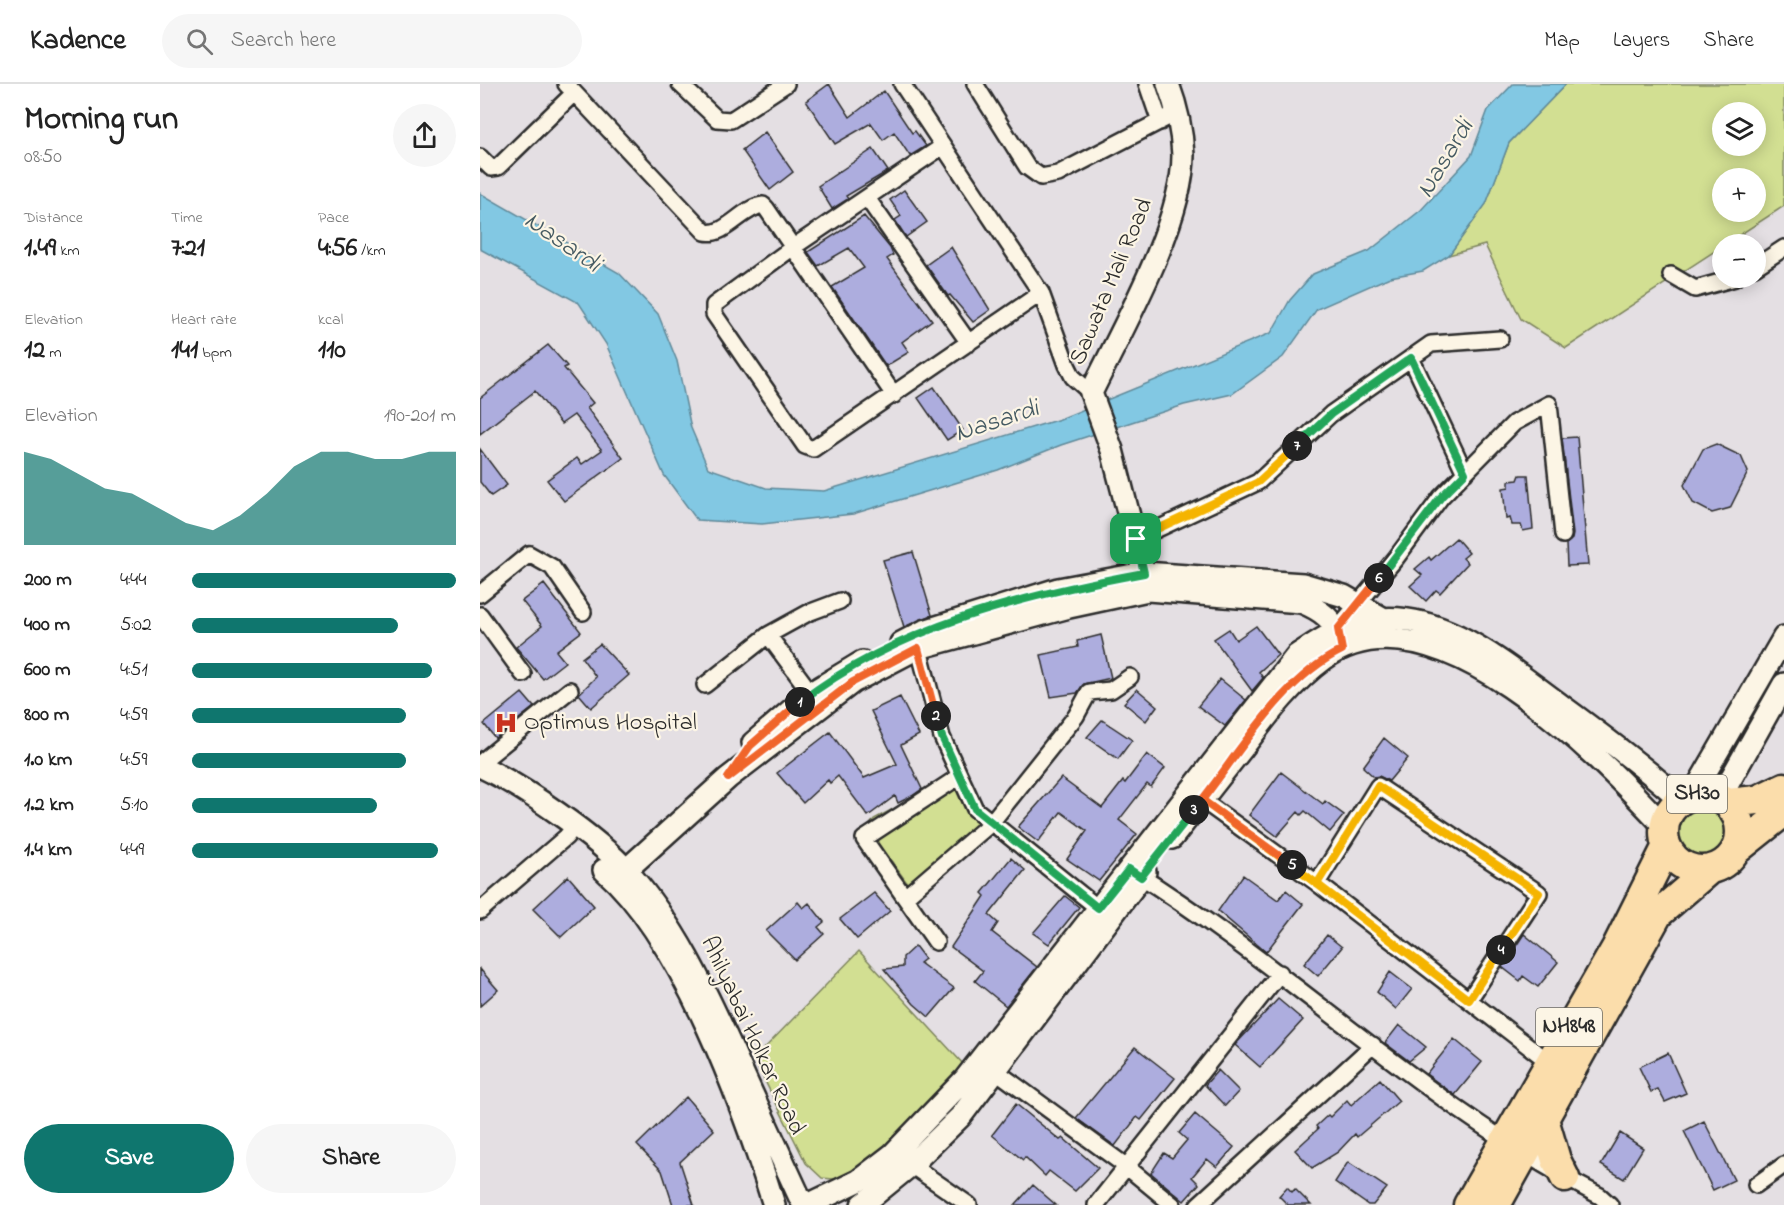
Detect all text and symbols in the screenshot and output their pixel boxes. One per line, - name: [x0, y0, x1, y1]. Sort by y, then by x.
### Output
- search box: [162, 14, 582, 68]
- text: Kadence: [30, 21, 126, 62]
- icon: search: [183, 25, 216, 58]
- text: Search here: [231, 25, 336, 57]
- text: Map: [1544, 26, 1580, 56]
- text: Layers: [1613, 26, 1670, 56]
- text: Share: [1703, 26, 1754, 56]
- text: Morning run: [24, 96, 178, 144]
- map controls: [1712, 102, 1766, 288]
- button: layers: [1712, 102, 1766, 156]
- button: share: [393, 104, 456, 167]
- water label: Nasardi: [1408, 110, 1486, 206]
- text: 08:50: [24, 143, 62, 172]
- button: +: [1712, 168, 1766, 222]
- street label: Sawata Mali Road: [1061, 193, 1163, 371]
- water label: Nasardi: [516, 203, 610, 285]
- text: Distance: [24, 206, 83, 230]
- text: Time: [171, 206, 203, 230]
- text: Pace: [318, 206, 349, 230]
- text: 1.49: [24, 230, 56, 268]
- text: 7:21: [171, 230, 205, 268]
- text: 4:56: [318, 230, 357, 268]
- button: −: [1712, 234, 1766, 288]
- text: km: [56, 239, 80, 263]
- text: /km: [357, 239, 386, 263]
- text: Elevation: [24, 308, 83, 332]
- text: Heart rate: [171, 308, 237, 332]
- text: kcal: [318, 308, 343, 332]
- text: 12: [24, 332, 45, 370]
- text: 141: [171, 332, 198, 370]
- text: 110: [318, 332, 346, 370]
- text: m: [45, 341, 62, 365]
- text: bpm: [198, 341, 232, 365]
- water label: Nasardi: [950, 390, 1046, 453]
- text: Elevation: [24, 402, 98, 431]
- text: 190–201 m: [384, 402, 456, 431]
- pin: 7: [1282, 431, 1312, 461]
- text: 7: [1294, 434, 1300, 458]
- pin: [1110, 513, 1161, 564]
- icon: arrive: [1119, 522, 1152, 555]
- pin: 6: [1364, 563, 1394, 593]
- text: 200 m: [24, 566, 72, 595]
- text: 4:44: [120, 566, 146, 595]
- text: 6: [1375, 566, 1383, 590]
- text: 400 m: [24, 611, 70, 640]
- text: 5:02: [120, 611, 152, 640]
- text: 600 m: [24, 656, 71, 685]
- text: 4:51: [120, 656, 148, 685]
- pin: 1: [785, 687, 815, 717]
- text: 1: [797, 690, 803, 714]
- text: 800 m: [24, 701, 69, 730]
- text: 4:59: [120, 701, 147, 730]
- pin: 2: [921, 701, 951, 731]
- text: 2: [932, 704, 940, 728]
- place label: Optimus Hospital: [524, 706, 697, 741]
- hospital icon: Optimus Hospital: [493, 710, 519, 736]
- text: 1.0 km: [24, 746, 72, 775]
- text: 4:59: [120, 746, 147, 775]
- road number: SH30: [1667, 775, 1727, 813]
- text: 1.2 km: [24, 791, 74, 820]
- text: 5:10: [120, 791, 148, 820]
- pin: 3: [1179, 795, 1209, 825]
- text: 3: [1191, 798, 1197, 822]
- text: 1.4 km: [24, 836, 72, 865]
- text: 4:49: [120, 836, 144, 865]
- pin: 5: [1277, 850, 1307, 880]
- text: 5: [1287, 853, 1297, 877]
- street label: Ahilyabai Holkar Road: [690, 931, 814, 1142]
- pin: 4: [1486, 935, 1516, 965]
- text: 4: [1498, 938, 1504, 962]
- road number: NH848: [1536, 1008, 1602, 1046]
- button: Save: [24, 1124, 234, 1193]
- button: Share: [246, 1124, 456, 1193]

